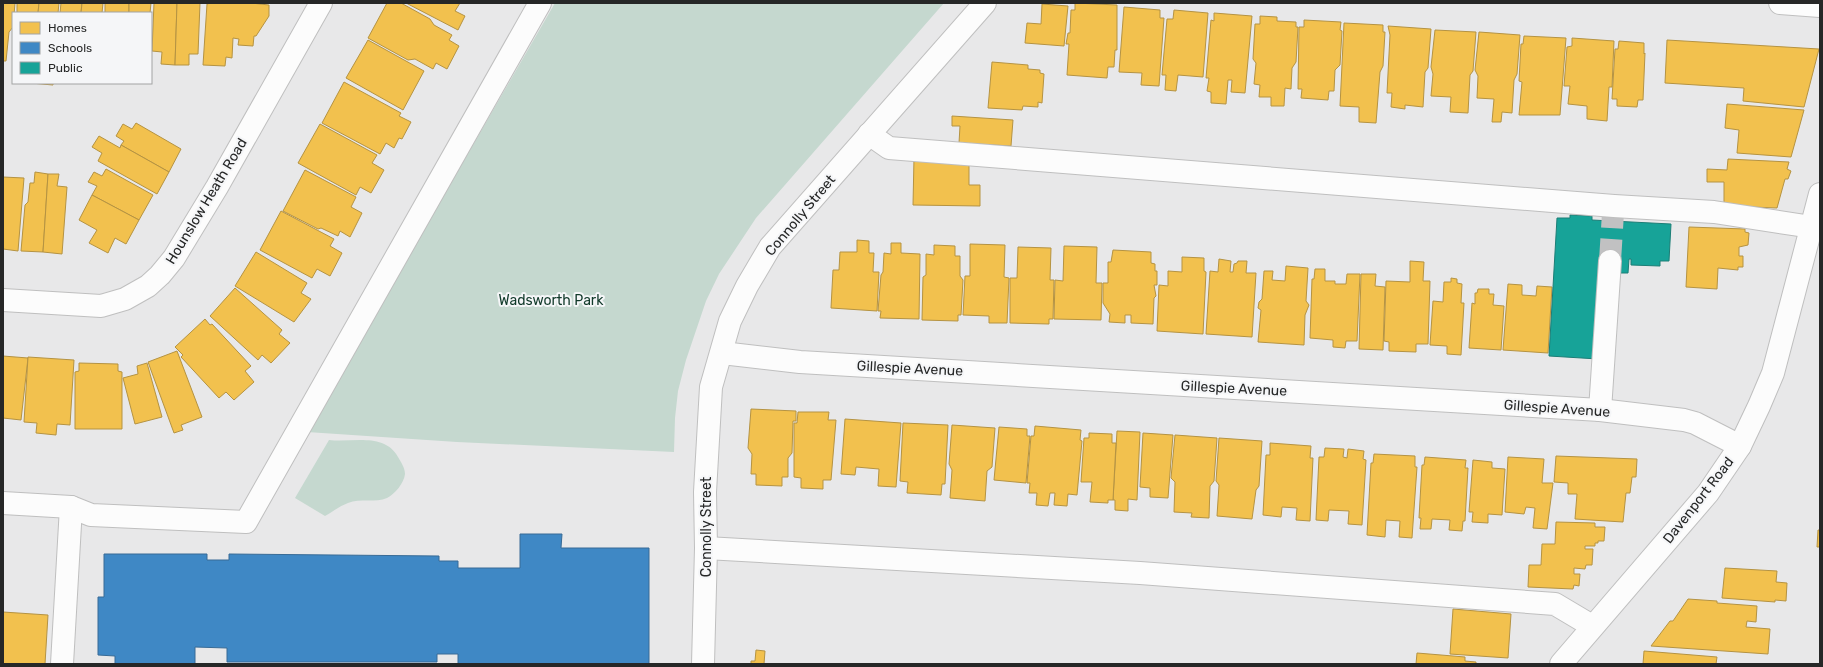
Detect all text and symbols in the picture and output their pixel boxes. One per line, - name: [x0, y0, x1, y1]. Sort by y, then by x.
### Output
- legend: [12, 12, 152, 84]
- text: Homes: [48, 21, 87, 35]
- text: Schools: [48, 41, 92, 55]
- text: Public: [48, 61, 83, 75]
- street label: Hounslow Heath Road: [162, 135, 251, 267]
- street label: Connolly Street: [762, 171, 840, 259]
- park label: Wadsworth Park: [499, 292, 604, 309]
- street label: Gillespie Avenue: [856, 357, 964, 380]
- street label: Gillespie Avenue: [1180, 377, 1288, 400]
- street label: Gillespie Avenue: [1503, 396, 1611, 421]
- street label: Davenport Road: [1659, 454, 1737, 547]
- street label: Connolly Street: [698, 476, 715, 577]

